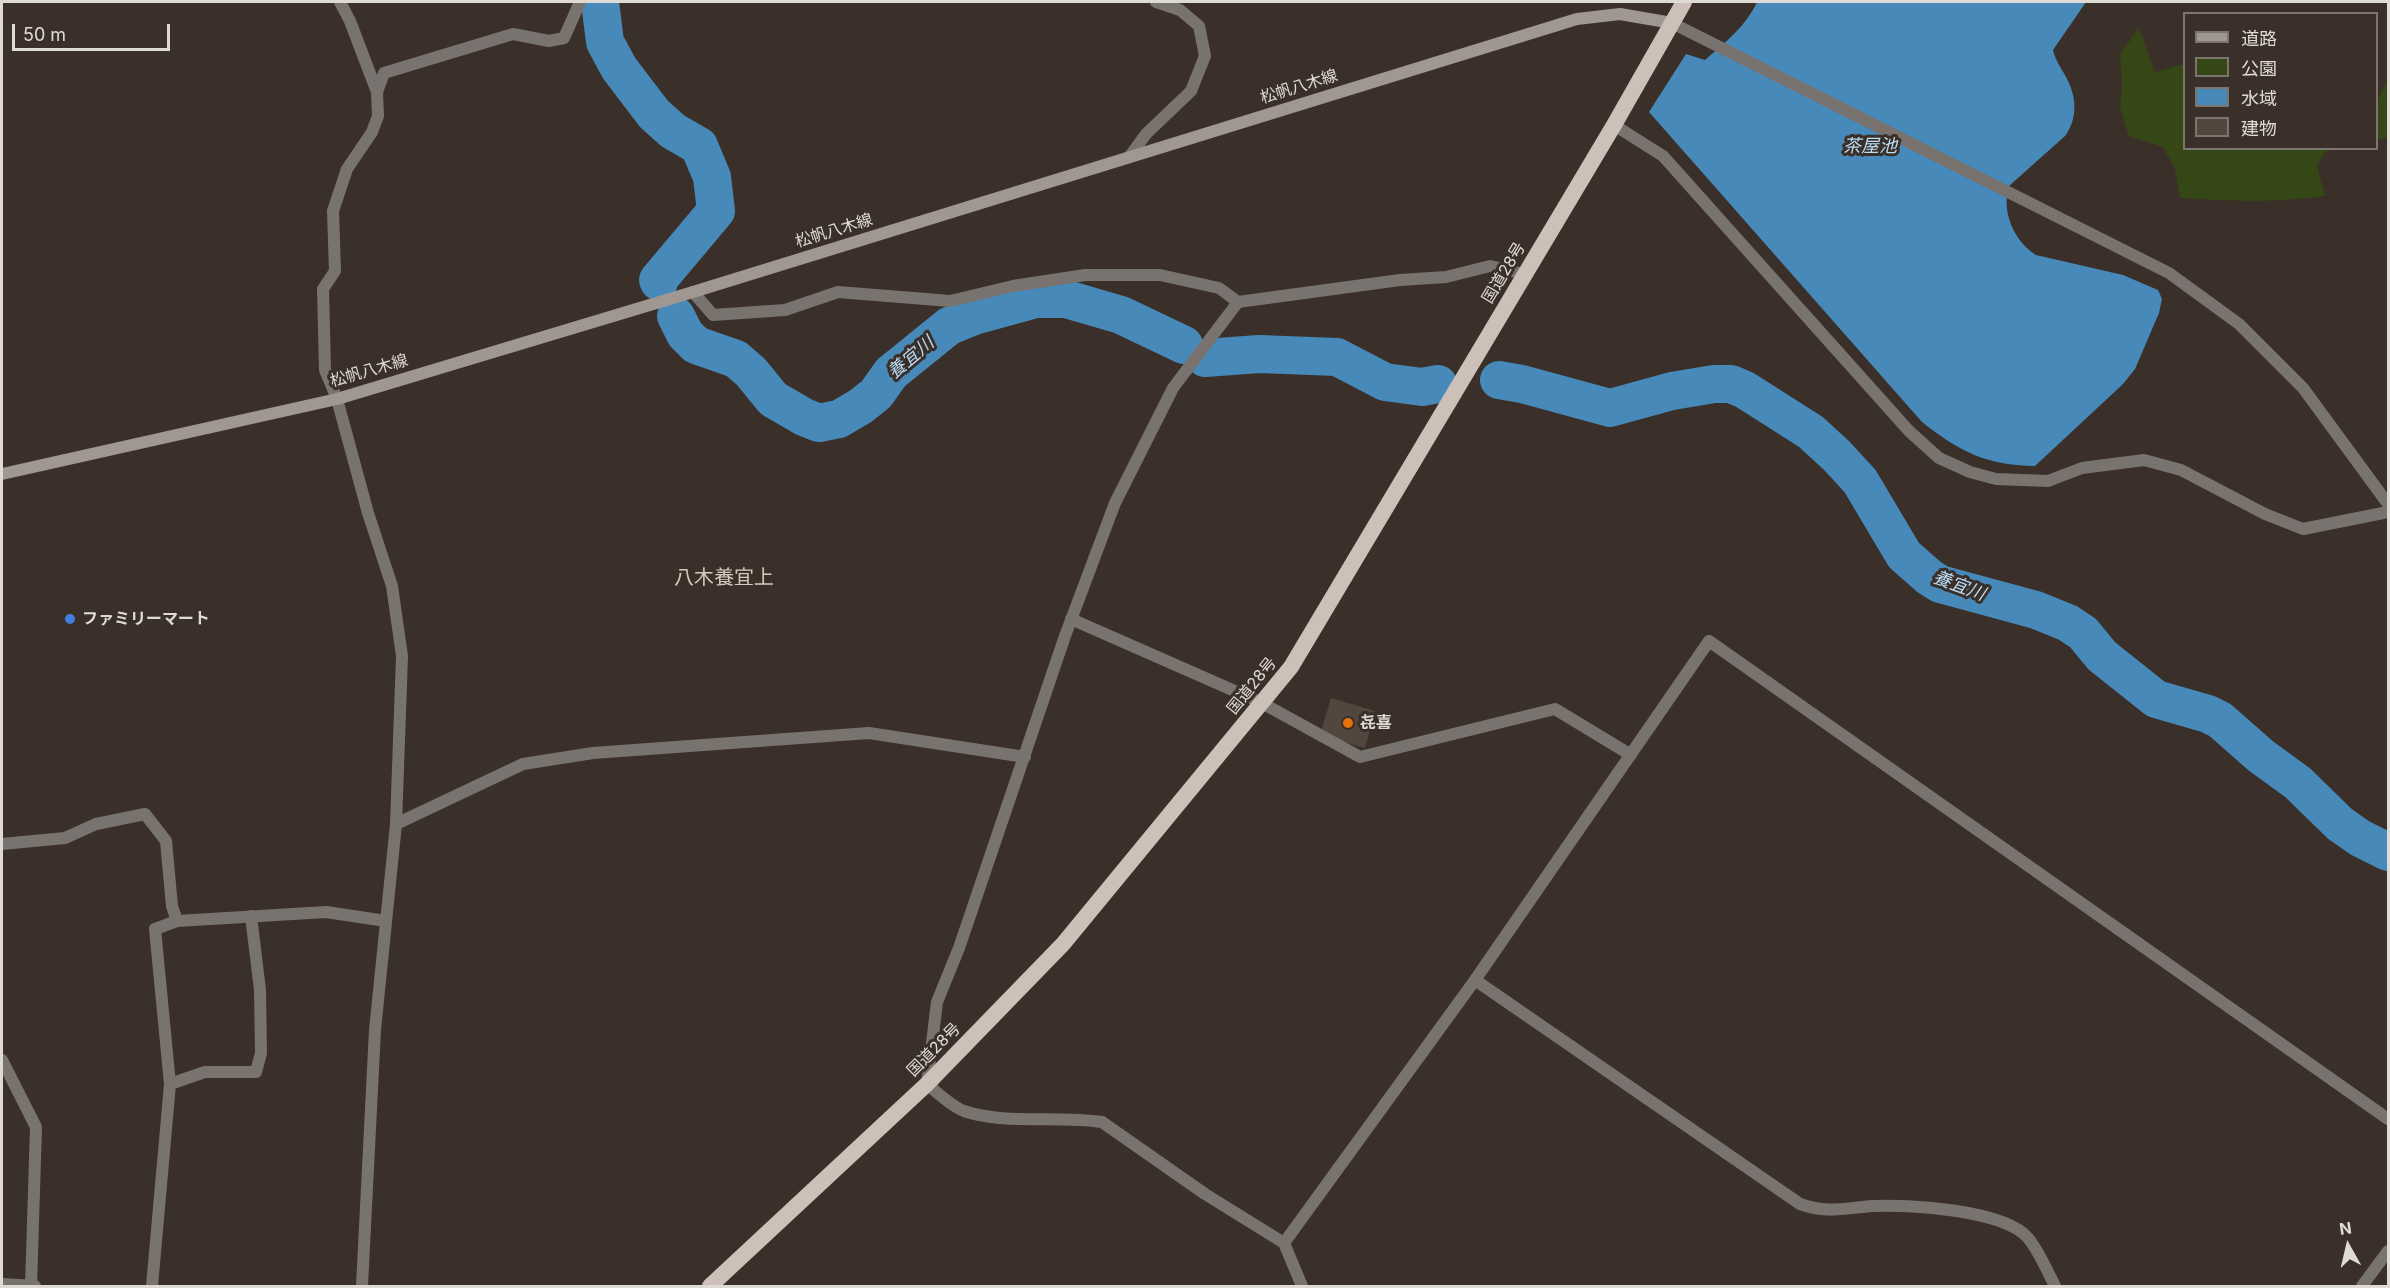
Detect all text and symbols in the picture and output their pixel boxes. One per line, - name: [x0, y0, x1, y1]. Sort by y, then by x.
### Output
- scale bar: [15, 12, 172, 50]
- legend: [2183, 12, 2378, 150]
- text: 50 m: [23, 24, 66, 45]
- text: 道路: [2241, 28, 2277, 49]
- text: 公園: [2241, 58, 2277, 79]
- street label: 松帆八木線: [1258, 66, 1340, 108]
- text: 水域: [2241, 88, 2277, 109]
- text: 建物: [2241, 118, 2277, 139]
- water label: 茶屋池: [1843, 136, 1897, 158]
- street label: 松帆八木線: [793, 210, 875, 252]
- street label: 国道28号: [1478, 239, 1530, 307]
- water label: 養宜川: [883, 332, 939, 384]
- street label: 松帆八木線: [328, 351, 410, 391]
- district label: 八木養宜上: [674, 566, 774, 590]
- water label: 養宜川: [1930, 567, 1988, 605]
- place label: ファミリーマート: [82, 609, 210, 629]
- marker: ファミリーマート: [63, 612, 77, 626]
- street label: 国道28号: [1223, 654, 1281, 718]
- place label: 㐂喜: [1360, 713, 1392, 733]
- marker: 㐂喜: [1341, 716, 1355, 730]
- street label: 国道28号: [903, 1019, 965, 1081]
- north arrow: [2318, 1216, 2378, 1276]
- text: N: [2338, 1217, 2353, 1239]

